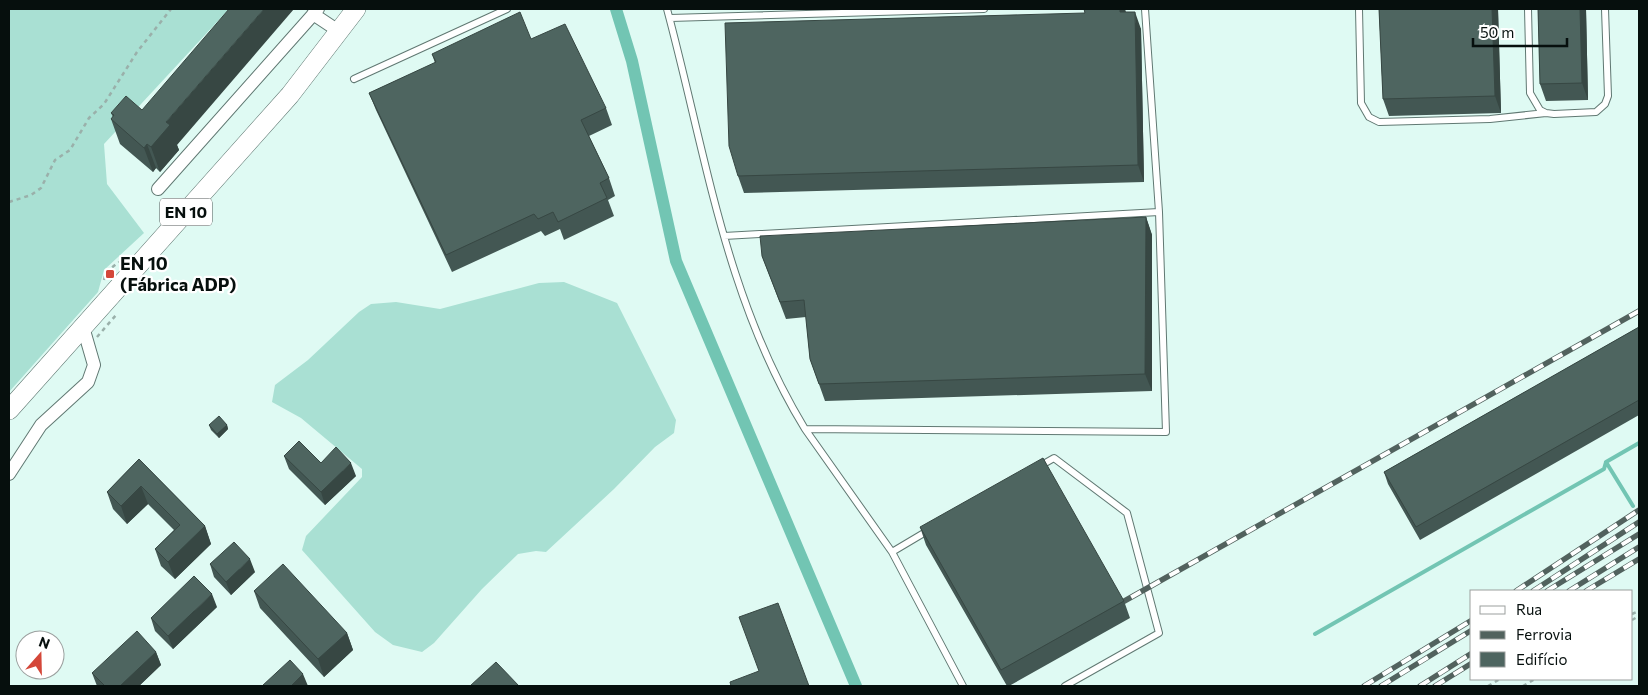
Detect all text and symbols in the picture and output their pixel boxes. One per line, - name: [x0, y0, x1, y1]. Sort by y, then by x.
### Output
- scale bar: [1473, 15, 1567, 47]
- text: 50 m: [1480, 23, 1514, 41]
- road number: EN 10: [160, 198, 212, 226]
- place label: EN 10 (Fábrica ADP): [120, 252, 236, 295]
- marker: EN 10 (Fábrica ADP): [104, 268, 116, 280]
- legend: [1470, 590, 1633, 680]
- text: Rua: [1516, 600, 1542, 618]
- text: Ferrovia: [1516, 625, 1572, 643]
- north arrow: [15, 630, 65, 680]
- text: N: [37, 633, 52, 652]
- text: Edifício: [1516, 650, 1567, 668]

